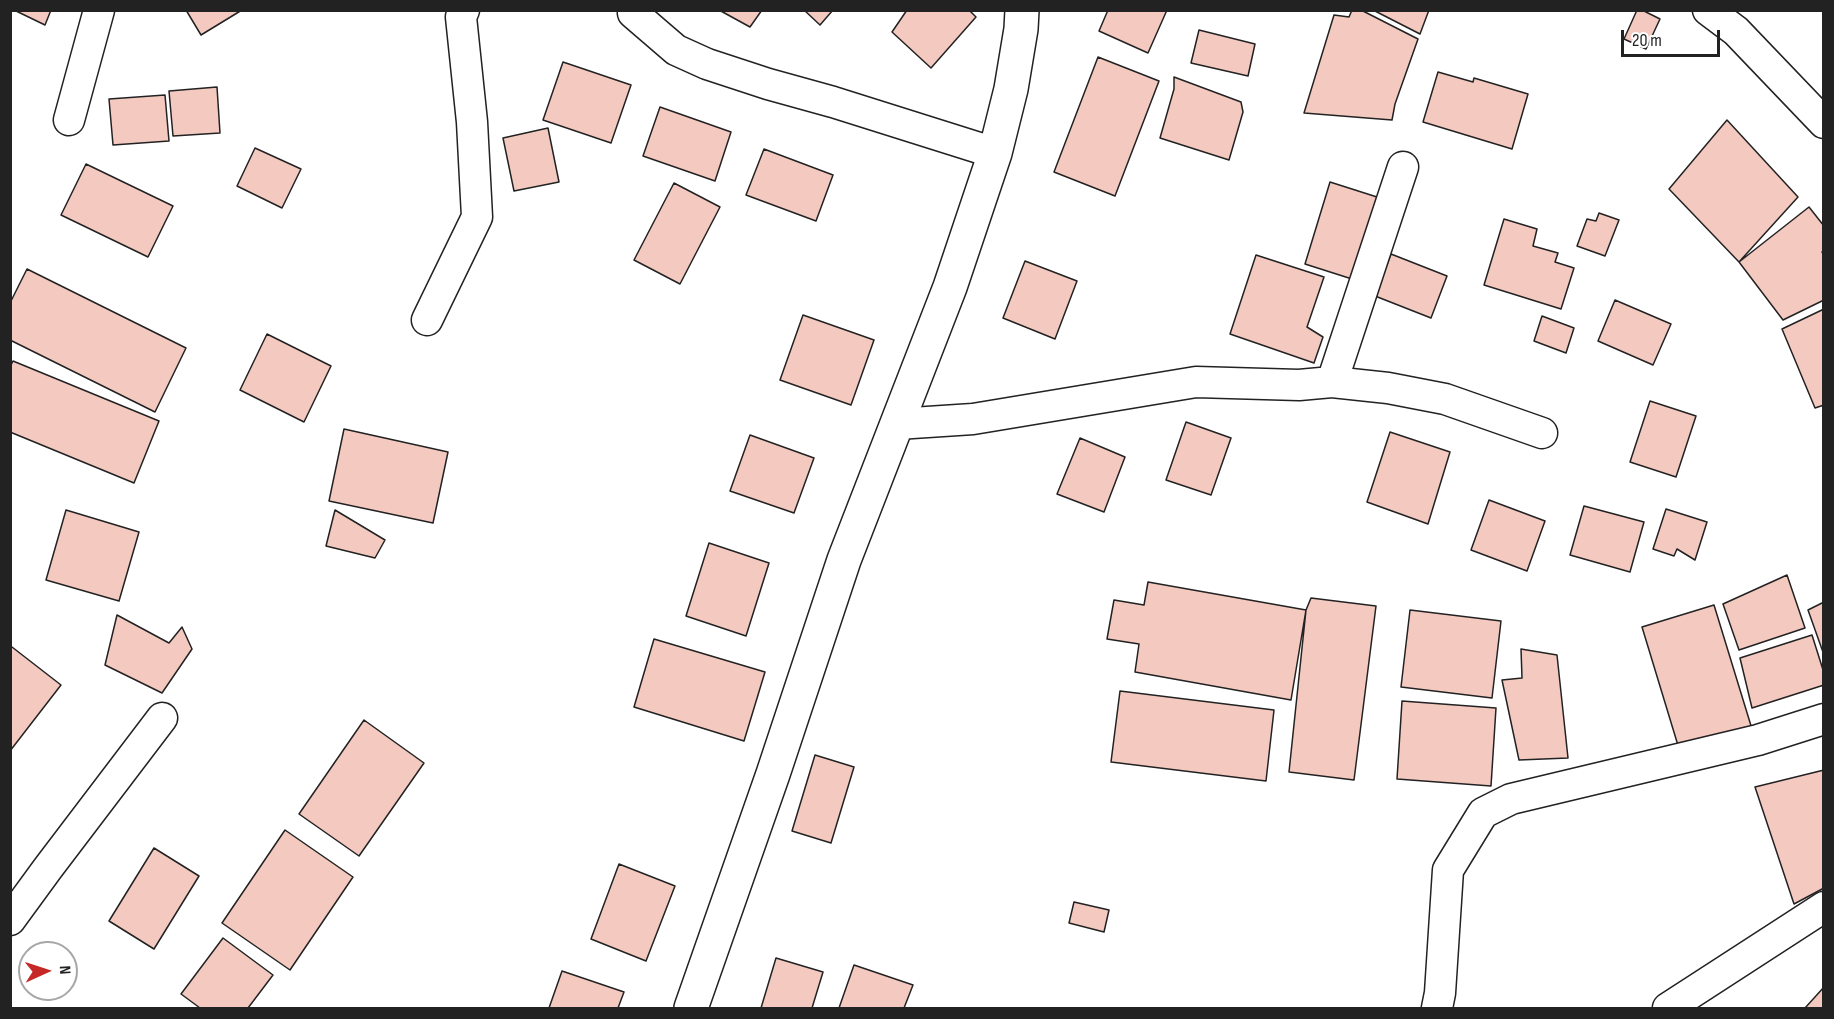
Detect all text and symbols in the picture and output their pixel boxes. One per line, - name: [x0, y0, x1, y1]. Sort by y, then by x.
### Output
- scale bar: [1624, 18, 1723, 56]
- text: 20 m: [1632, 30, 1662, 51]
- north arrow: [18, 941, 78, 1001]
- text: N: [55, 965, 74, 975]

